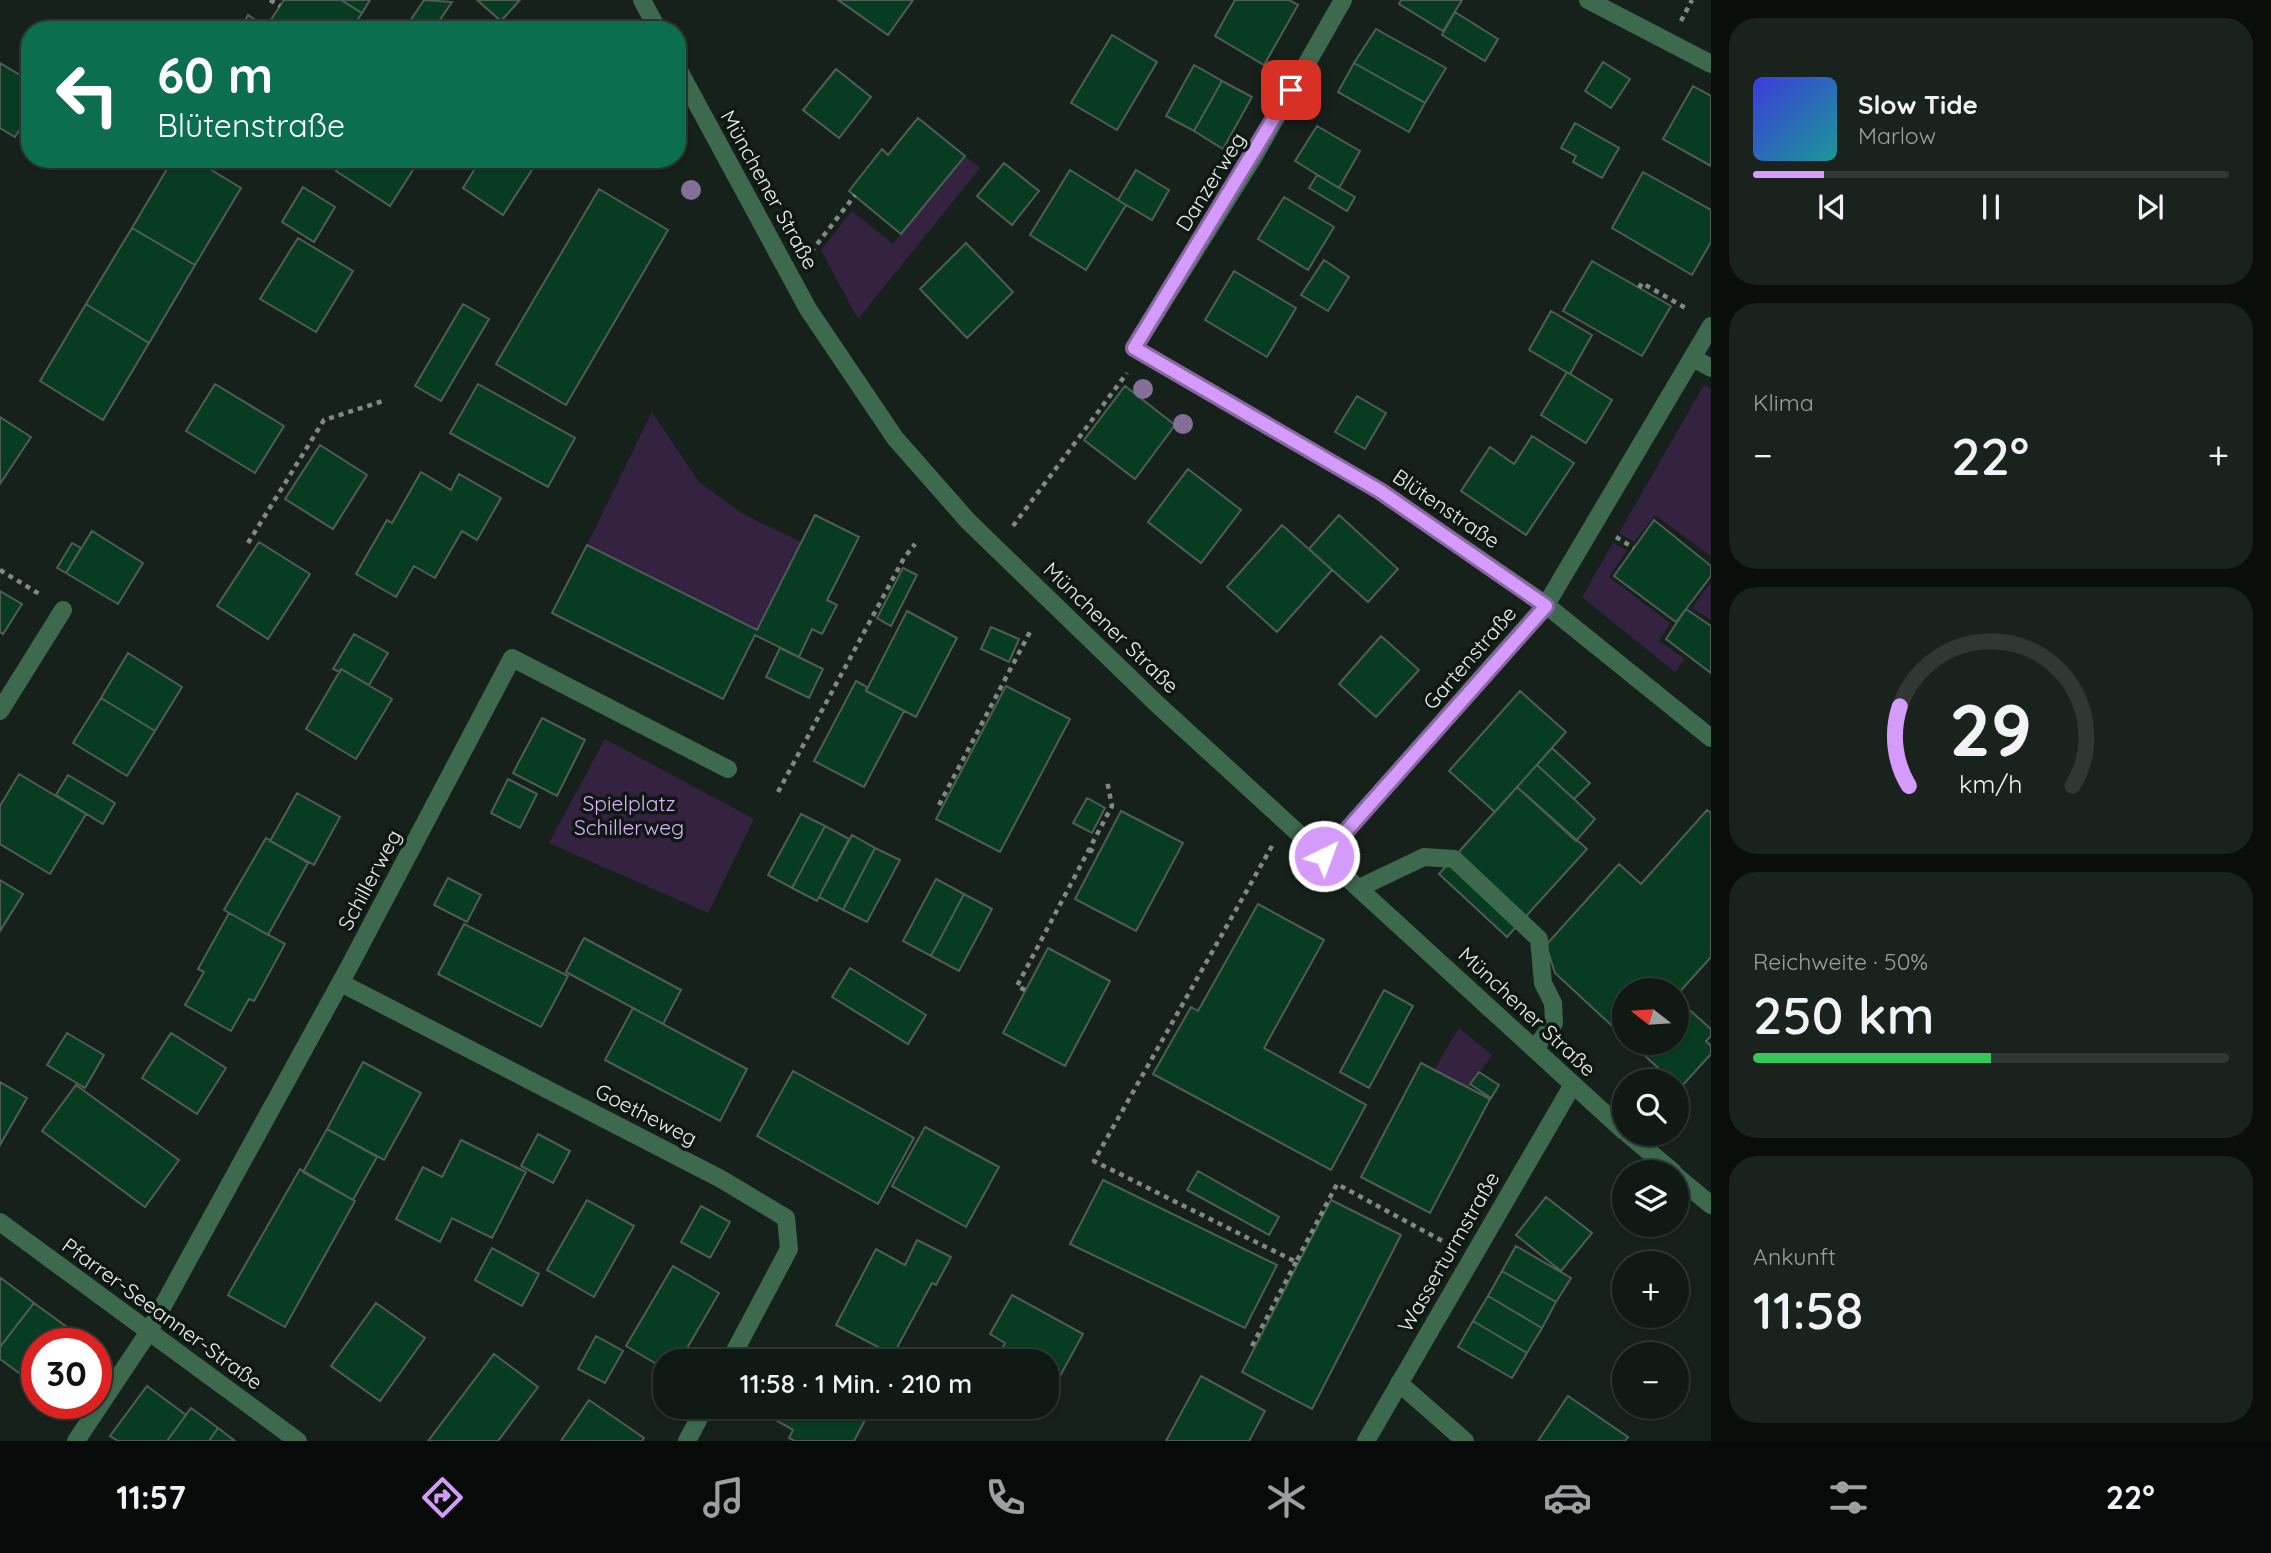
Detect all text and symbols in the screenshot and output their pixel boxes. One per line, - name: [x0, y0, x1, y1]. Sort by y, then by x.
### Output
- text: 60 m: [157, 44, 273, 105]
- icon: left: [42, 49, 133, 140]
- pin: [1261, 60, 1321, 120]
- icon: arrive: [1272, 71, 1310, 109]
- text: Slow Tide: [1858, 88, 1978, 121]
- text: Blütenstraße: [157, 105, 345, 145]
- street label: Münchener Straße: [715, 105, 824, 274]
- text: Marlow: [1858, 121, 1936, 150]
- street label: Danzerweg: [1170, 127, 1251, 236]
- icon: previous: [1813, 188, 1851, 226]
- icon: pause: [1972, 188, 2010, 226]
- icon: next: [2131, 188, 2169, 226]
- text: Klima: [1753, 388, 1814, 417]
- text: 22°: [1951, 423, 2029, 488]
- text: −: [1753, 431, 1773, 479]
- text: +: [2208, 431, 2229, 479]
- street label: Blütenstraße: [1388, 463, 1505, 553]
- street label: Münchener Straße: [1039, 556, 1185, 698]
- street label: Gartenstraße: [1417, 600, 1521, 714]
- text: 29: [1950, 684, 2032, 775]
- text: km/h: [1959, 768, 2023, 799]
- park label: Spielplatz Schillerweg: [574, 790, 684, 840]
- position arrow: [1287, 819, 1361, 893]
- street label: Schillerweg: [332, 825, 406, 934]
- street label: Münchener Straße: [1454, 941, 1602, 1081]
- text: Reichweite · 50%: [1753, 947, 1928, 976]
- north arrow: [1612, 978, 1689, 1055]
- map controls: [1612, 978, 1689, 1419]
- text: 250 km: [1753, 982, 1935, 1047]
- button: search: [1612, 1069, 1689, 1146]
- street label: Goetheweg: [591, 1077, 702, 1151]
- button: layers: [1612, 1160, 1689, 1237]
- street label: Wasserturmstraße: [1392, 1167, 1505, 1336]
- street label: Pfarrer-Seeanner-Straße: [57, 1232, 268, 1395]
- text: Ankunft: [1753, 1242, 1836, 1271]
- button: +: [1612, 1251, 1689, 1328]
- text: 11:58: [1753, 1277, 1863, 1342]
- speed limit sign: 30: [21, 1328, 112, 1419]
- button: −: [1612, 1342, 1689, 1419]
- text: 11:58 · 1 Min. · 210 m: [740, 1367, 972, 1400]
- icon: directions: [418, 1473, 467, 1522]
- icon: music: [699, 1473, 748, 1522]
- icon: phone: [981, 1473, 1030, 1522]
- icon: climate: [1262, 1473, 1311, 1522]
- icon: car: [1543, 1473, 1592, 1522]
- icon: filters: [1824, 1473, 1873, 1522]
- text: 11:57: [116, 1477, 186, 1517]
- text: 22°: [2106, 1477, 2155, 1517]

